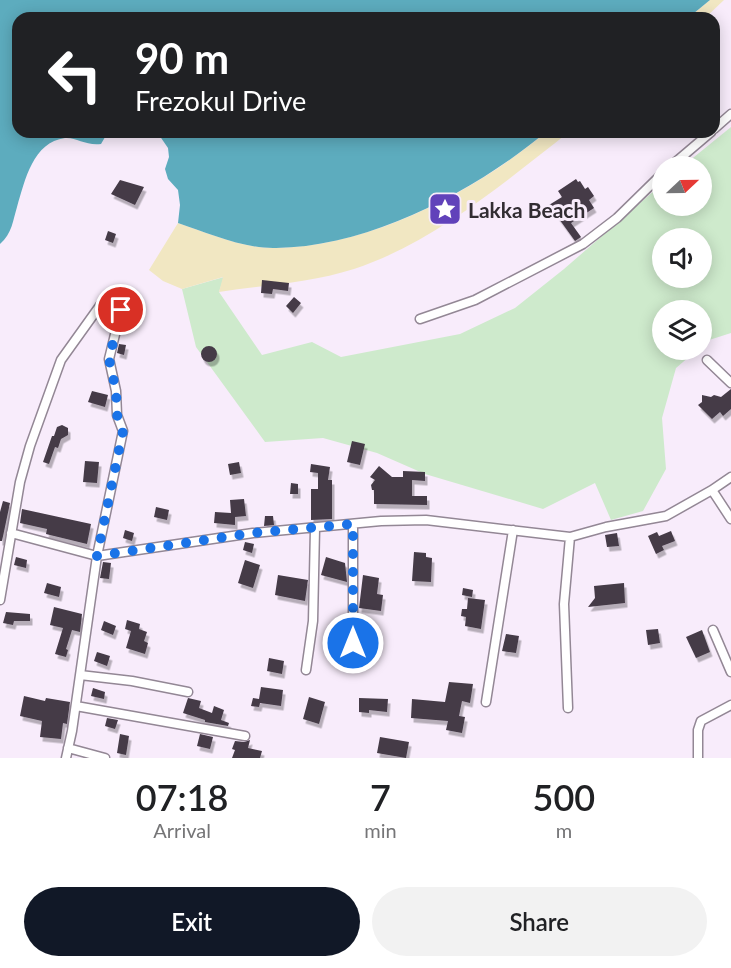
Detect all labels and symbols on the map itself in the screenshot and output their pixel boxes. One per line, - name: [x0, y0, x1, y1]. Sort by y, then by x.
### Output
- north arrow: [652, 156, 712, 216]
- place icon: Lakka Beach: [427, 191, 463, 227]
- place label: Lakka Beach: [468, 197, 585, 222]
- pin: [95, 284, 146, 335]
- position arrow: [321, 611, 385, 675]

